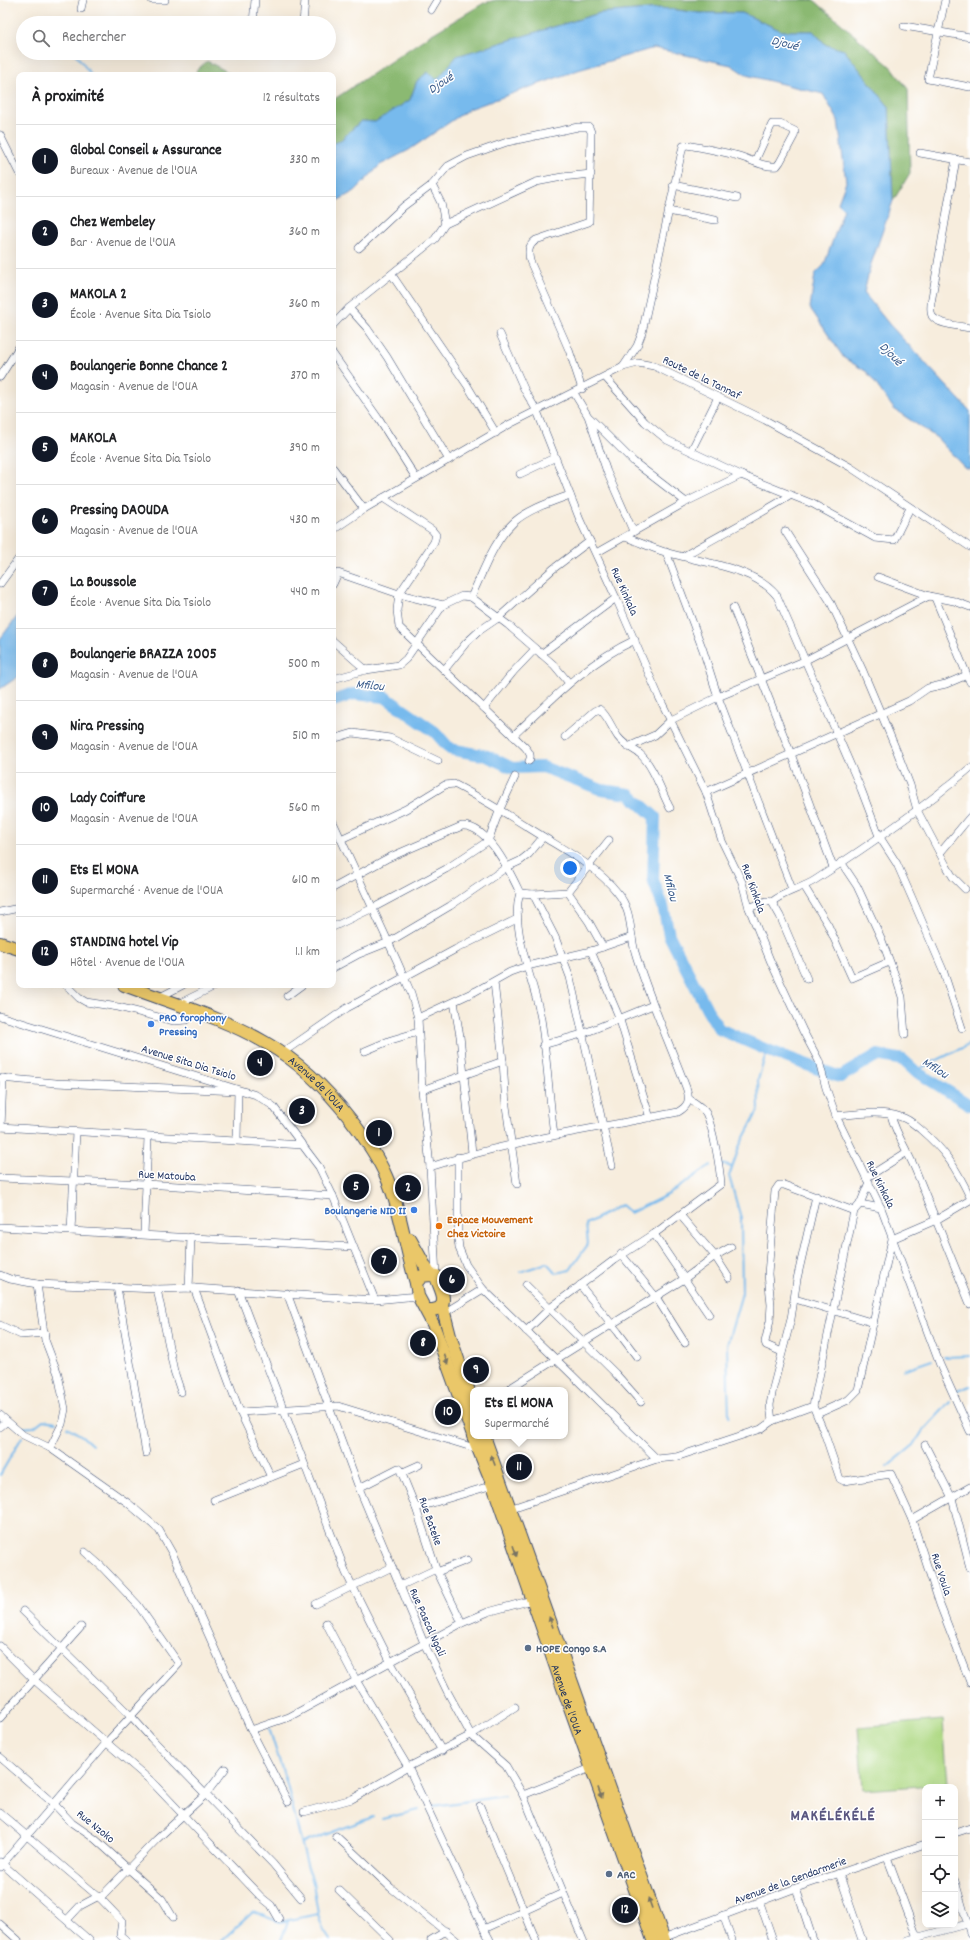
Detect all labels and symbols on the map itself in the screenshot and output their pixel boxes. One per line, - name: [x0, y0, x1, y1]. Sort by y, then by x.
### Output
- water label: Djoué: [769, 32, 801, 57]
- water label: Djoué: [425, 68, 459, 100]
- water label: Djoué: [874, 338, 908, 372]
- street label: Route de la Tannaf: [659, 352, 744, 405]
- street label: Rue Kinkala: [605, 565, 642, 619]
- water label: Mfilou: [355, 676, 386, 698]
- your location: [560, 858, 580, 878]
- street label: Rue Kinkala: [736, 861, 769, 916]
- water label: Mfilou: [657, 872, 683, 905]
- place label: PRO forophony Pressing: [159, 1010, 227, 1041]
- marker: PRO forophony Pressing: [146, 1019, 156, 1029]
- street label: Avenue Sita Dia Tsiolo: [139, 1041, 238, 1086]
- pin: 4: [247, 1048, 273, 1078]
- street label: Avenue de l'OUA: [284, 1053, 348, 1116]
- water label: Mfilou: [918, 1054, 953, 1085]
- pin: 3: [289, 1096, 315, 1126]
- pin: 1: [366, 1118, 392, 1148]
- street label: Rue Kinkala: [861, 1158, 899, 1212]
- street label: Rue Matouba: [138, 1167, 196, 1187]
- pin: 5: [343, 1172, 369, 1202]
- pin: 2: [395, 1173, 421, 1203]
- place label: Boulangerie NID II: [325, 1203, 406, 1220]
- marker: Boulangerie NID II: [409, 1205, 419, 1215]
- place label: Espace Mouvement Chez Victoire: [447, 1212, 533, 1243]
- marker: Espace Mouvement Chez Victoire: [434, 1221, 444, 1231]
- pin: 7: [371, 1246, 397, 1276]
- pin: 6: [439, 1265, 465, 1295]
- pin: 8: [410, 1328, 436, 1358]
- one-way arrow: [443, 1353, 449, 1365]
- pin: 9: [463, 1355, 489, 1385]
- pin: 10: [435, 1397, 461, 1427]
- pin: 11: [506, 1452, 532, 1482]
- one-way arrow: [490, 1454, 496, 1466]
- street label: Rue Bateke: [413, 1495, 446, 1548]
- one-way arrow: [513, 1546, 519, 1558]
- street label: Rue Voula: [926, 1551, 956, 1598]
- street label: Rue Pascal Ngali: [404, 1586, 449, 1659]
- one-way arrow: [548, 1616, 554, 1628]
- place label: HOPE Congo S.A: [536, 1641, 607, 1658]
- marker: HOPE Congo S.A: [523, 1643, 533, 1653]
- street label: Avenue de l'OUA: [546, 1663, 586, 1738]
- one-way arrow: [598, 1787, 604, 1799]
- district label: MAKÉLÉKÉLÉ: [790, 1805, 876, 1828]
- street label: Rue Nzoko: [72, 1806, 118, 1848]
- street label: Avenue de la Gendarmerie: [732, 1853, 849, 1910]
- place label: ARC: [617, 1867, 635, 1884]
- marker: ARC: [604, 1869, 614, 1879]
- pin: 12: [612, 1895, 638, 1925]
- one-way arrow: [647, 1897, 653, 1909]

